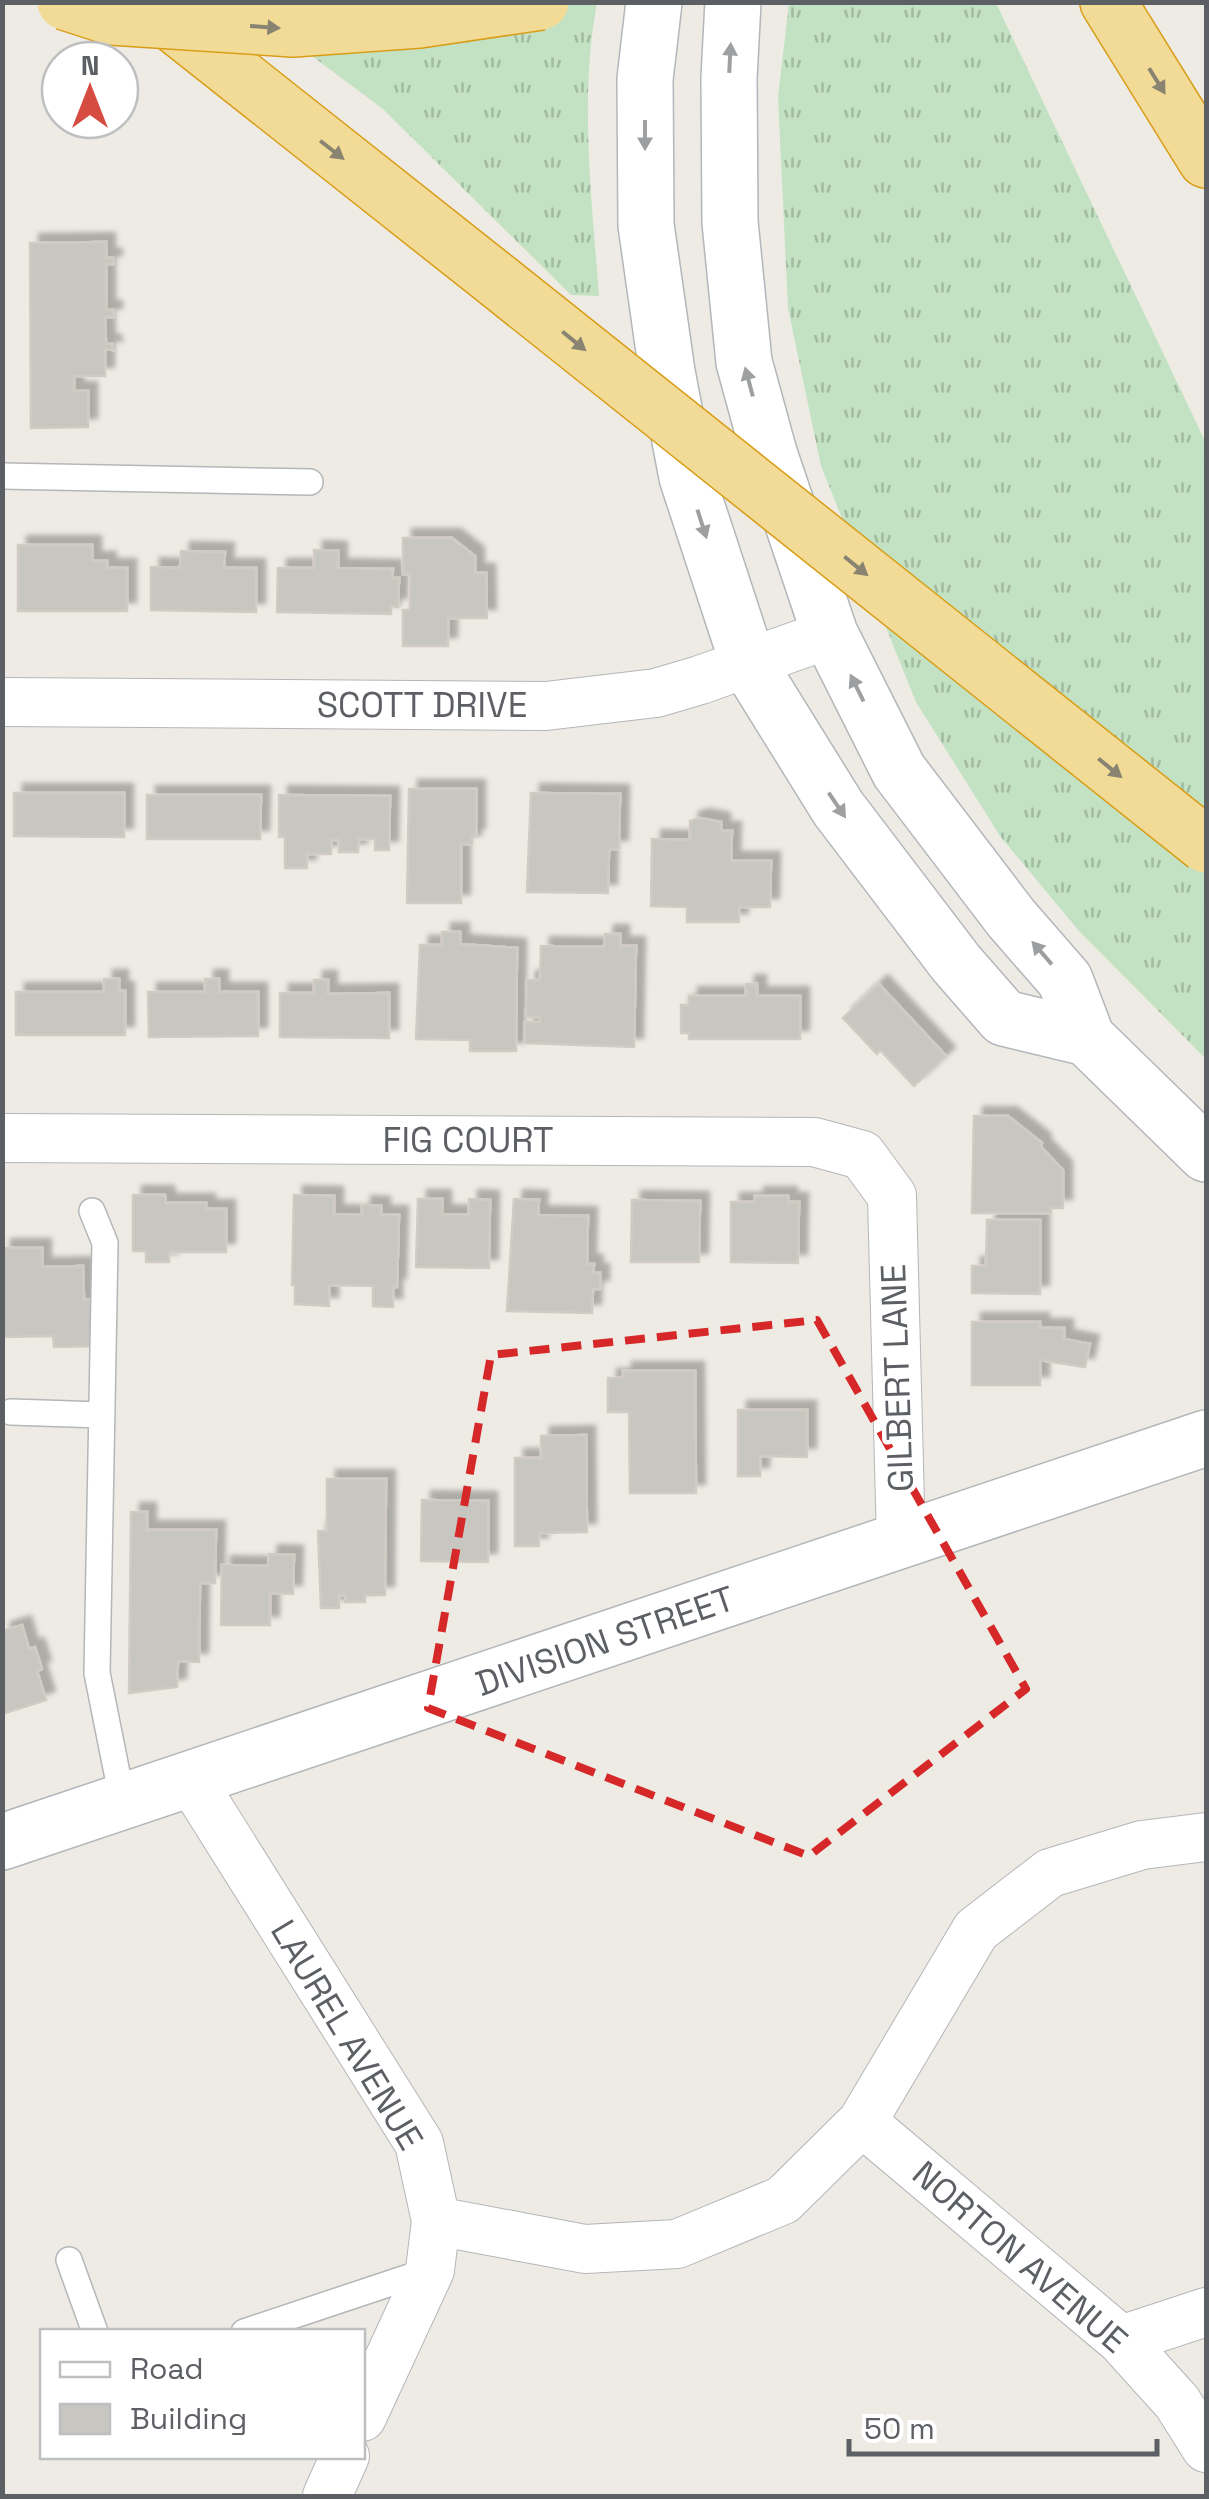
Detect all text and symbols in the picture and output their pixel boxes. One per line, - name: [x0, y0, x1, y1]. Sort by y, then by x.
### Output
- one-way arrow: [249, 20, 281, 36]
- north arrow: [40, 40, 140, 140]
- one-way arrow: [722, 42, 738, 74]
- text: N: [81, 47, 99, 83]
- one-way arrow: [1148, 67, 1166, 95]
- one-way arrow: [638, 119, 654, 151]
- one-way arrow: [320, 139, 345, 160]
- one-way arrow: [561, 331, 587, 352]
- one-way arrow: [741, 366, 757, 397]
- one-way arrow: [696, 509, 711, 539]
- one-way arrow: [843, 555, 869, 576]
- one-way arrow: [849, 673, 866, 702]
- street label: SCOTT DRIVE: [317, 683, 527, 727]
- one-way arrow: [1098, 757, 1123, 778]
- one-way arrow: [827, 792, 846, 819]
- one-way arrow: [1031, 941, 1053, 966]
- street label: FIG COURT: [382, 1118, 554, 1162]
- street label: GILBERT LANE: [871, 1263, 923, 1493]
- street label: DIVISION STREET: [470, 1576, 740, 1706]
- street label: LAUREL AVENUE: [261, 1912, 433, 2158]
- street label: NORTON AVENUE: [903, 2152, 1137, 2362]
- legend: [40, 2329, 365, 2459]
- text: Road: [130, 2349, 204, 2388]
- scale bar: [849, 2394, 1156, 2456]
- text: Building: [130, 2399, 247, 2438]
- text: 50 m: [864, 2409, 935, 2448]

